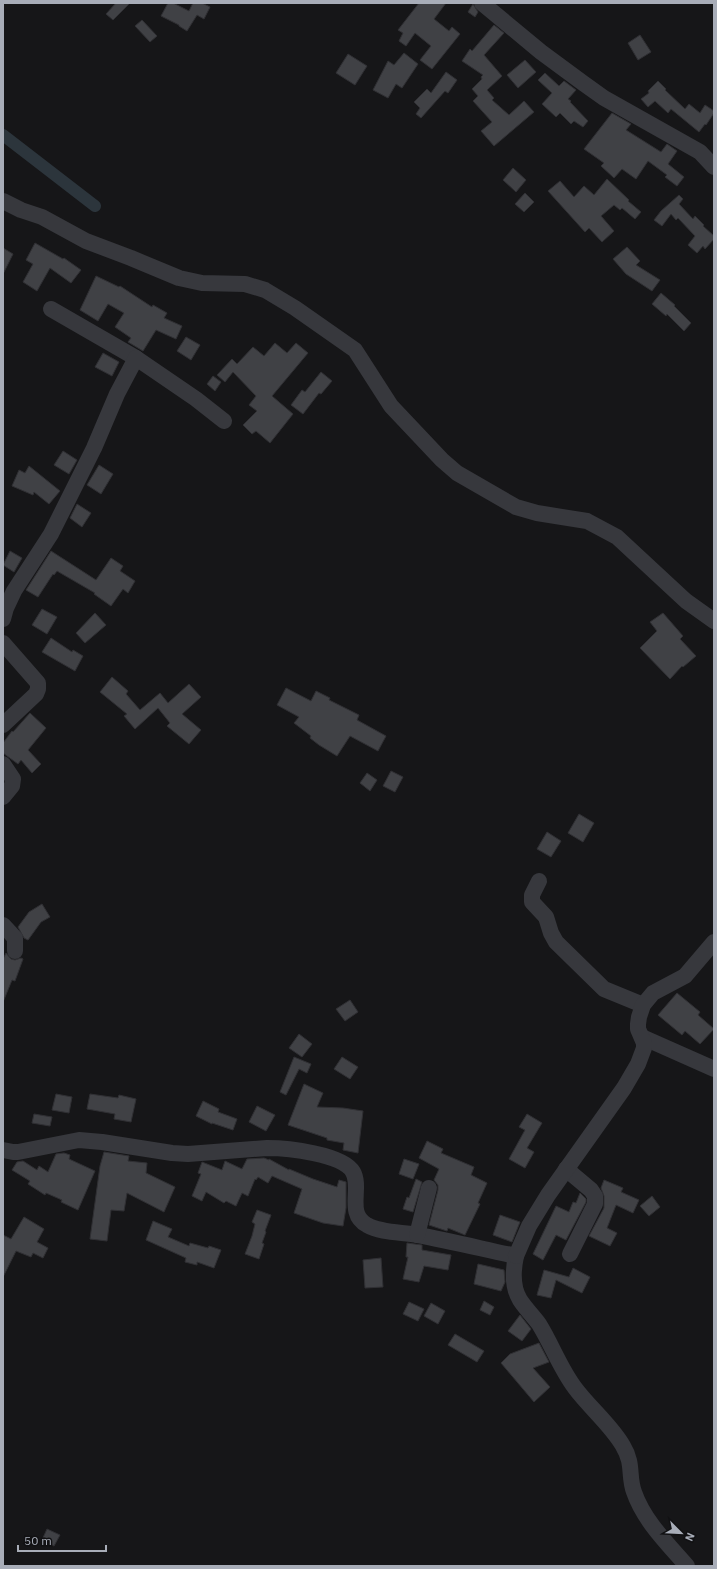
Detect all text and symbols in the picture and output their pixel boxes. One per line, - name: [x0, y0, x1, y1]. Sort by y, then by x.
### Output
- north arrow: [661, 1513, 701, 1553]
- scale bar: [18, 1527, 106, 1553]
- text: N: [682, 1531, 698, 1544]
- text: 50 m: [24, 1533, 52, 1548]

